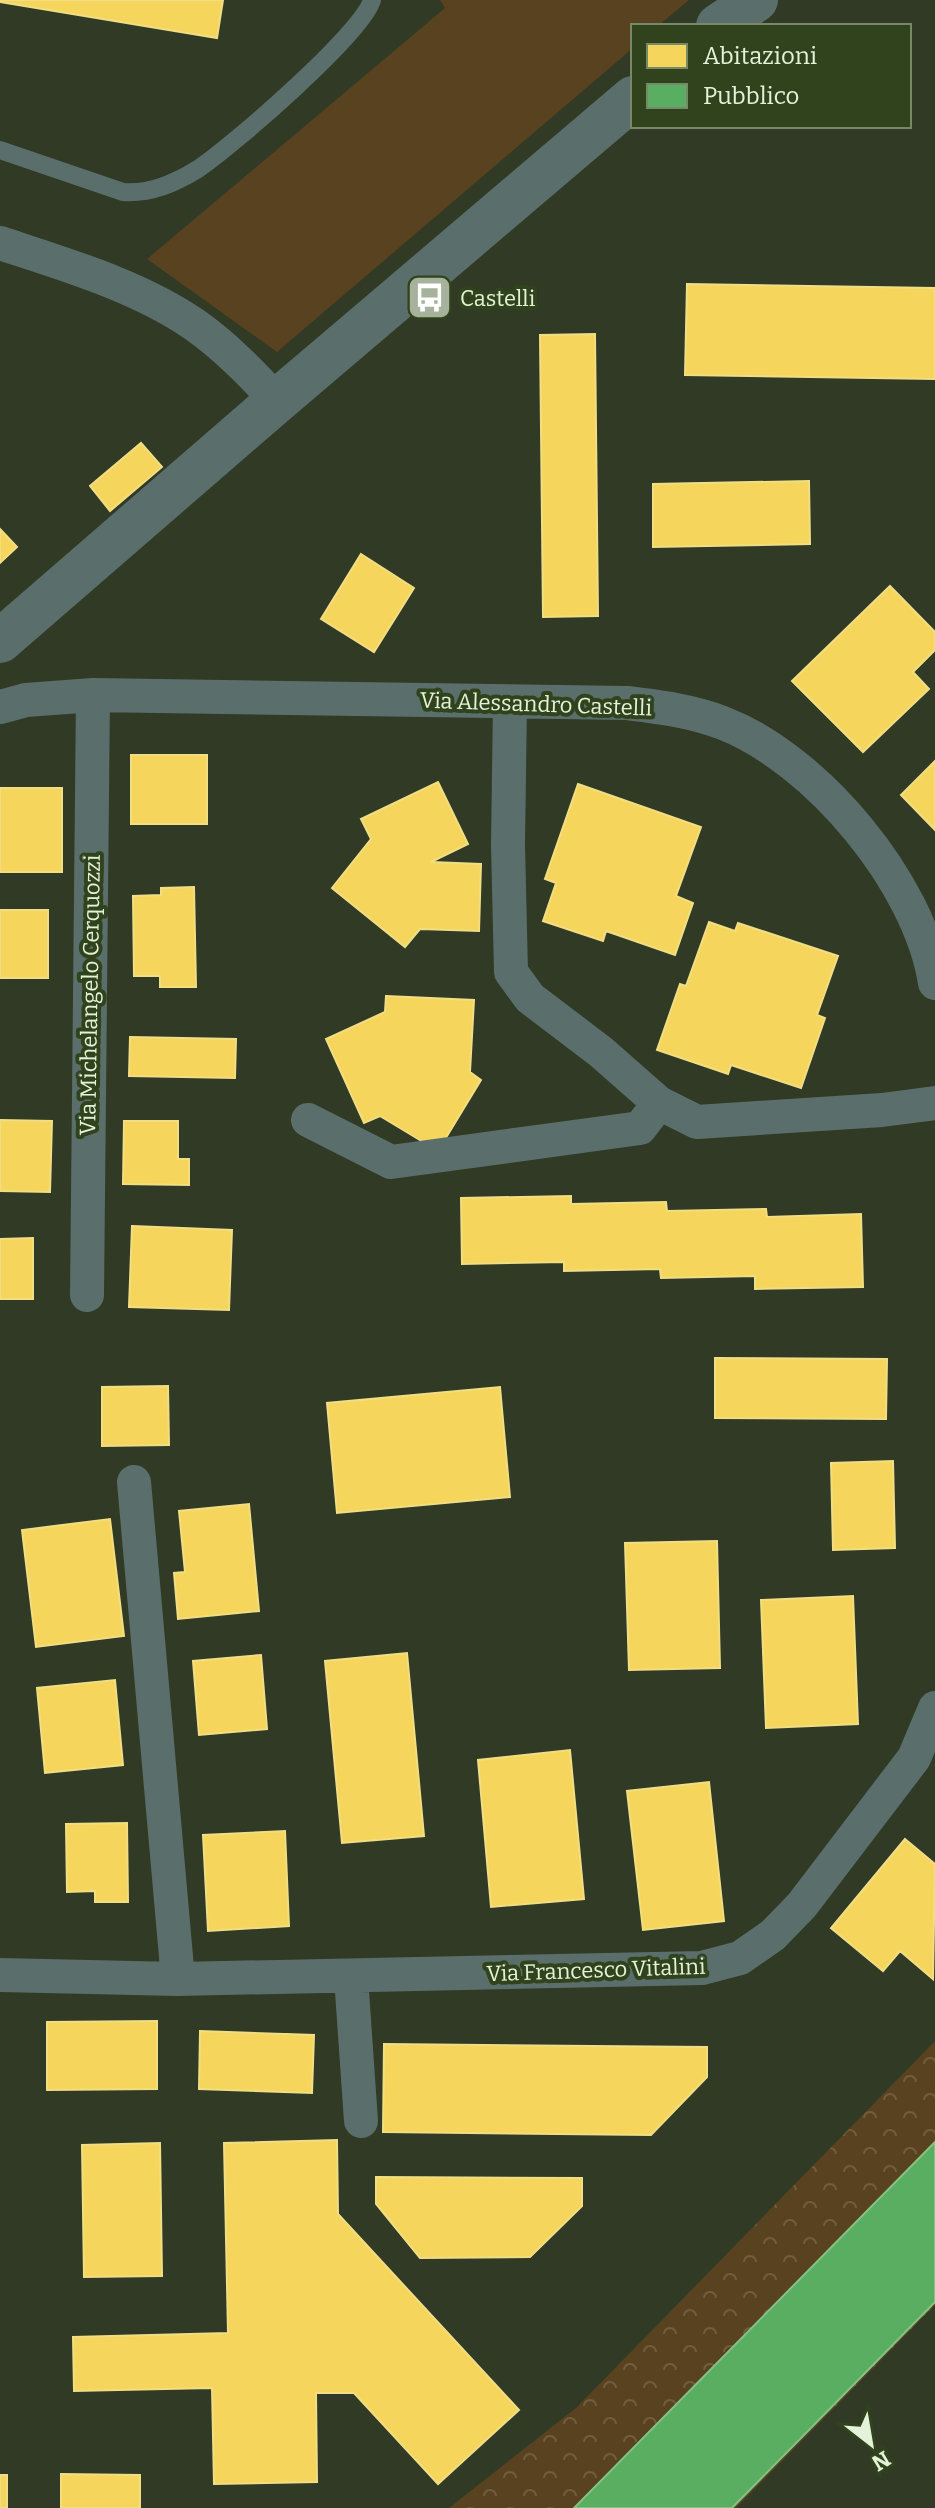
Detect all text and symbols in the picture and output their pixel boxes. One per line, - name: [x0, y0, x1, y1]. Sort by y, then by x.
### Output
- legend: [631, 24, 911, 128]
- text: Abitazioni: [703, 42, 817, 70]
- text: Pubblico: [703, 82, 799, 110]
- bus stop icon: Castelli: [405, 274, 453, 322]
- place label: Castelli: [460, 285, 536, 312]
- street label: Via Alessandro Castelli: [420, 686, 653, 722]
- street label: Via Michelangelo Cerquozzi: [74, 854, 106, 1136]
- street label: Via Francesco Vitalini: [486, 1953, 706, 1987]
- north arrow: [831, 2404, 911, 2484]
- text: N: [867, 2445, 895, 2477]

